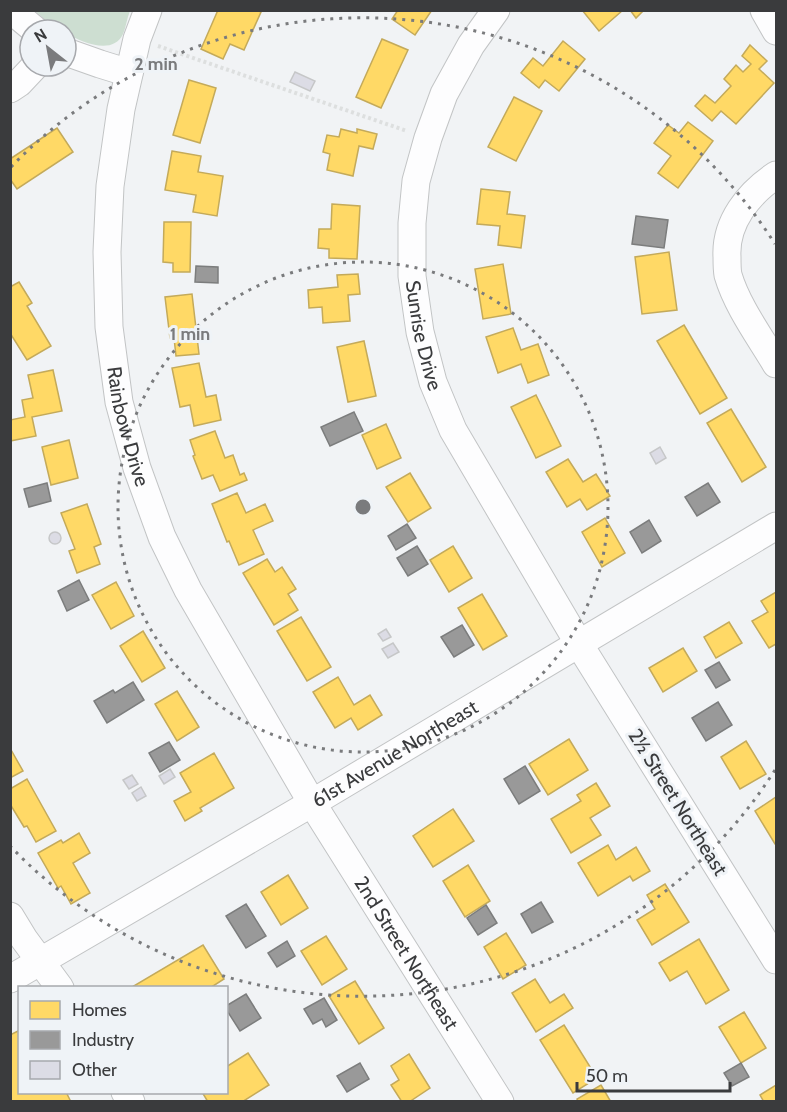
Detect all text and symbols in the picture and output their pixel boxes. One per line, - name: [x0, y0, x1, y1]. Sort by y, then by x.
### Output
- north arrow: [18, 18, 78, 78]
- text: N: [31, 25, 50, 47]
- text: 2 min: [134, 53, 178, 75]
- street label: Sunrise Drive: [401, 279, 447, 394]
- text: 1 min: [170, 323, 210, 345]
- street label: Rainbow Drive: [102, 365, 155, 490]
- centre of rings: [353, 497, 373, 517]
- street label: 61st Avenue Northeast: [308, 695, 482, 812]
- street label: 2½ Street Northeast: [623, 724, 733, 880]
- street label: 2nd Street Northeast: [349, 872, 464, 1035]
- legend: [18, 986, 228, 1094]
- text: Homes: [72, 999, 127, 1021]
- text: Industry: [72, 1029, 134, 1051]
- scale bar: [577, 1055, 730, 1093]
- text: Other: [72, 1059, 117, 1081]
- text: 50 m: [586, 1065, 628, 1087]

